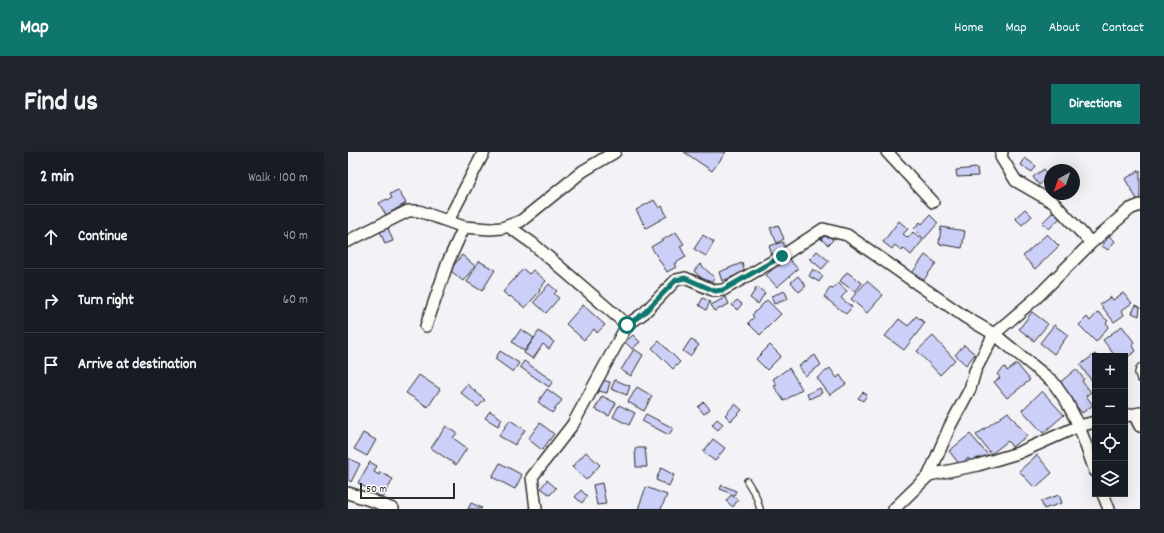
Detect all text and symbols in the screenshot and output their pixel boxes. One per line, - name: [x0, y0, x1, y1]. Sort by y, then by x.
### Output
- text: Map: [20, 15, 49, 42]
- text: Home: [954, 18, 983, 38]
- text: Map: [1005, 18, 1027, 38]
- text: About: [1049, 18, 1080, 38]
- text: Contact: [1102, 18, 1144, 38]
- text: Find us: [24, 84, 98, 124]
- button: Directions: [1051, 84, 1140, 124]
- north arrow: [1044, 164, 1080, 200]
- text: 2 min: [40, 166, 74, 190]
- text: Walk · 100 m: [248, 169, 308, 188]
- icon: ahead: [40, 226, 62, 248]
- text: Continue: [78, 226, 127, 248]
- text: 40 m: [284, 227, 308, 246]
- route end: [773, 247, 791, 265]
- icon: right: [40, 290, 62, 312]
- text: Turn right: [78, 290, 134, 312]
- text: 60 m: [283, 291, 308, 310]
- route start: [618, 316, 636, 334]
- map controls: [1092, 353, 1128, 497]
- button: +: [1092, 353, 1128, 389]
- icon: arrive: [40, 354, 62, 376]
- text: Arrive at destination: [78, 354, 196, 376]
- button: −: [1092, 389, 1128, 425]
- button: locate: [1092, 425, 1128, 461]
- button: layers: [1092, 461, 1128, 497]
- scale bar: [360, 481, 455, 500]
- text: 50 m: [366, 482, 387, 498]

